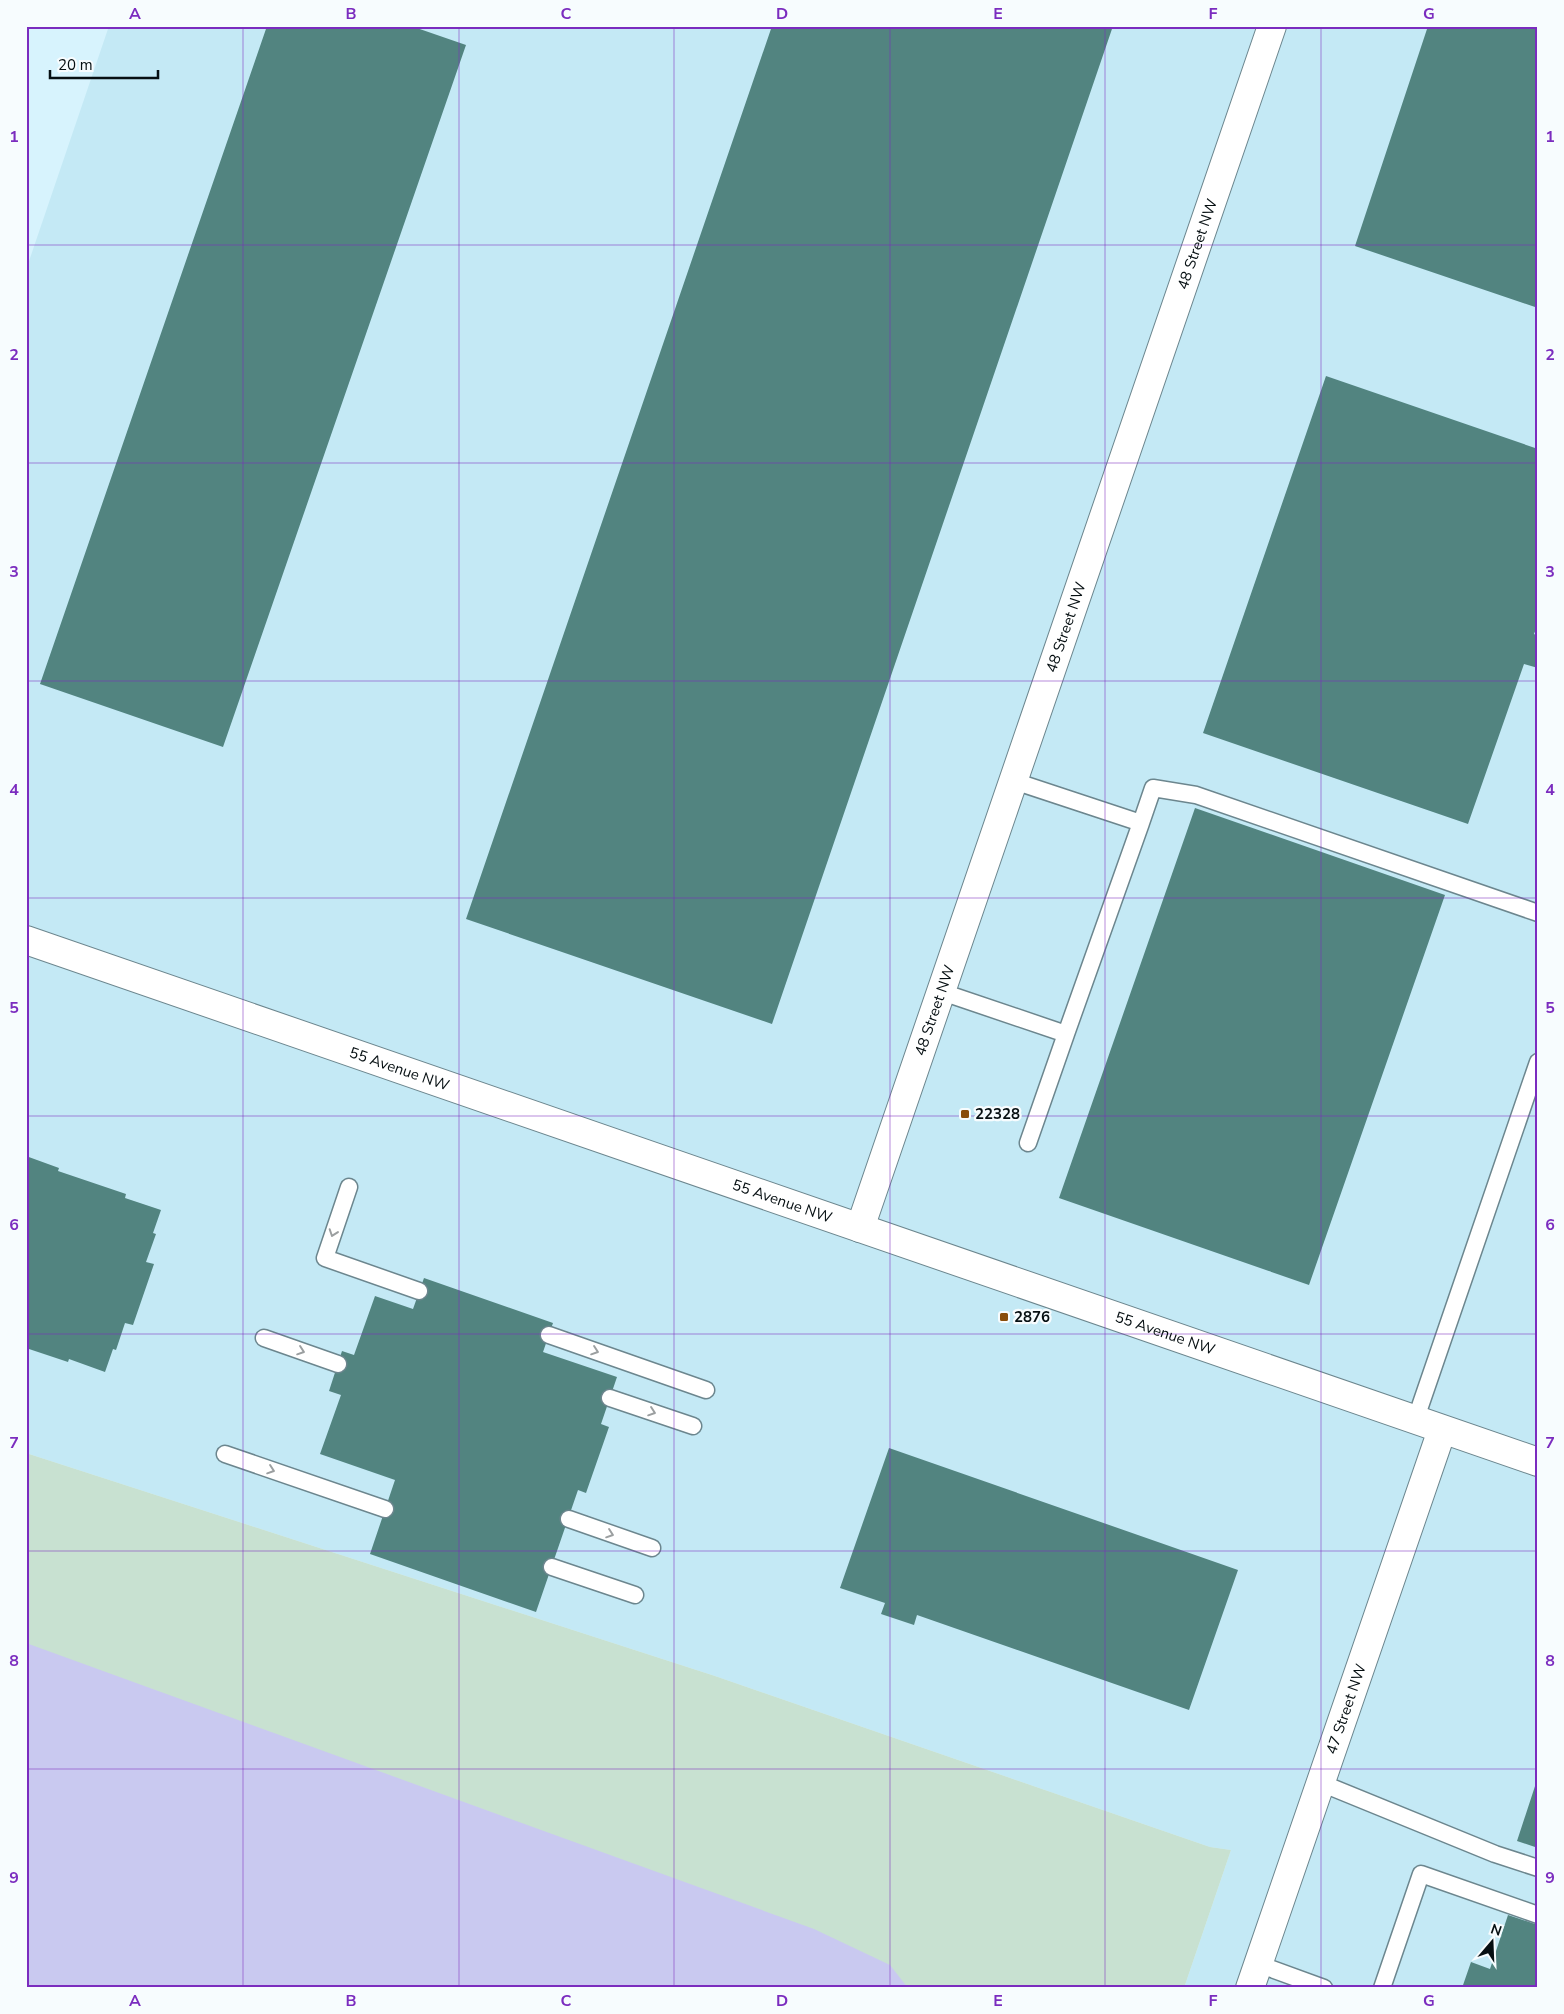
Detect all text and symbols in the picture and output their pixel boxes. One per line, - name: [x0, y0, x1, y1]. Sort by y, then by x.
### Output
- text: A: [129, 3, 141, 25]
- text: B: [345, 3, 357, 25]
- text: C: [561, 3, 572, 25]
- text: D: [776, 3, 788, 25]
- text: E: [993, 3, 1003, 25]
- text: F: [1209, 3, 1218, 25]
- text: G: [1423, 3, 1435, 25]
- scale bar: [50, 48, 158, 80]
- text: 20 m: [58, 55, 93, 75]
- text: 1: [9, 126, 19, 148]
- text: 1: [1545, 126, 1555, 148]
- street label: 48 Street NW: [1172, 196, 1222, 292]
- text: 2: [9, 344, 19, 366]
- text: 2: [1545, 344, 1555, 366]
- text: 3: [9, 561, 19, 583]
- text: 3: [1545, 561, 1555, 583]
- street label: 48 Street NW: [1041, 579, 1091, 675]
- text: 4: [9, 779, 19, 801]
- text: 4: [1545, 779, 1555, 801]
- street label: 48 Street NW: [910, 962, 959, 1058]
- text: 5: [9, 997, 19, 1019]
- text: 5: [1545, 997, 1555, 1019]
- street label: 55 Avenue NW: [347, 1042, 452, 1096]
- place label: 22328: [975, 1104, 1020, 1124]
- marker: 22328: [959, 1108, 971, 1120]
- street label: 55 Avenue NW: [730, 1175, 835, 1228]
- text: 6: [9, 1214, 19, 1236]
- text: 6: [1545, 1214, 1555, 1236]
- one-way arrow: [329, 1229, 339, 1237]
- place label: 2876: [1014, 1307, 1050, 1327]
- street label: 55 Avenue NW: [1112, 1307, 1218, 1360]
- marker: 2876: [998, 1311, 1010, 1323]
- one-way arrow: [296, 1345, 305, 1355]
- one-way arrow: [590, 1346, 599, 1356]
- one-way arrow: [647, 1406, 655, 1416]
- text: 7: [9, 1432, 19, 1454]
- text: 7: [1545, 1432, 1555, 1454]
- one-way arrow: [266, 1464, 275, 1474]
- one-way arrow: [605, 1528, 614, 1538]
- text: 8: [9, 1650, 19, 1672]
- text: 8: [1545, 1650, 1555, 1672]
- street label: 47 Street NW: [1321, 1661, 1371, 1757]
- text: 9: [9, 1867, 19, 1889]
- text: 9: [1545, 1867, 1555, 1889]
- north arrow: [1466, 1916, 1516, 1966]
- text: N: [1488, 1919, 1504, 1941]
- text: A: [129, 1990, 141, 2012]
- text: B: [345, 1990, 357, 2012]
- text: C: [561, 1990, 572, 2012]
- text: D: [776, 1990, 788, 2012]
- text: E: [993, 1990, 1003, 2012]
- text: F: [1209, 1990, 1218, 2012]
- text: G: [1423, 1990, 1435, 2012]

